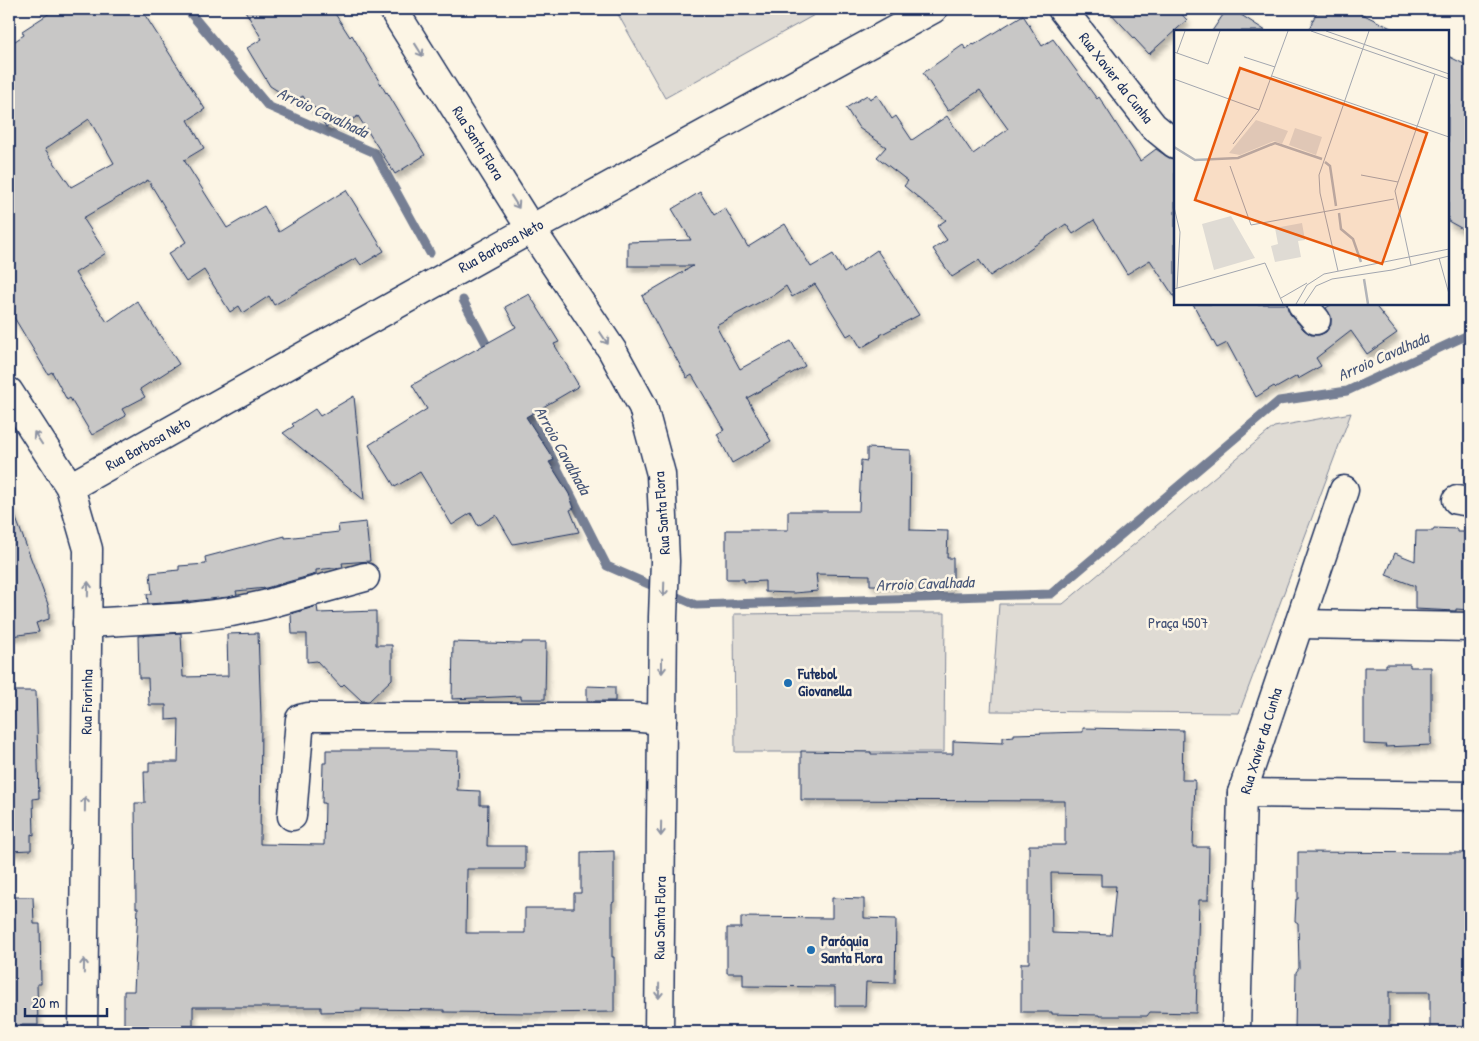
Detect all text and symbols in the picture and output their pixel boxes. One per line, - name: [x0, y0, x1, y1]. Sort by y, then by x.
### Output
- street label: Rua Xavier da Cunha: [1074, 28, 1159, 128]
- inset map: [1174, 30, 1449, 305]
- one-way arrow: [413, 43, 424, 57]
- water label: Arroio Cavalhada: [274, 81, 374, 143]
- street label: Rua Santa Flora: [447, 102, 510, 184]
- one-way arrow: [510, 195, 520, 209]
- street label: Rua Barbosa Neto: [455, 214, 547, 278]
- water label: Arroio Cavalhada: [1334, 325, 1434, 386]
- one-way arrow: [599, 331, 609, 345]
- water label: Arroio Cavalhada: [530, 402, 597, 500]
- street label: Rua Barbosa Neto: [102, 412, 194, 476]
- one-way arrow: [33, 431, 44, 445]
- street label: Rua Santa Flora: [648, 471, 675, 555]
- water label: Arroio Cavalhada: [876, 570, 976, 596]
- one-way arrow: [83, 581, 93, 597]
- one-way arrow: [659, 581, 668, 597]
- park label: Praça 4507: [1148, 612, 1208, 633]
- one-way arrow: [657, 658, 667, 674]
- place label: Futebol Giovanella: [797, 663, 852, 701]
- street label: Rua Fiorinha: [75, 669, 98, 735]
- marker: Futebol Giovanella: [782, 677, 794, 689]
- street label: Rua Xavier da Cunha: [1234, 685, 1287, 796]
- one-way arrow: [80, 796, 90, 812]
- one-way arrow: [656, 820, 666, 836]
- street label: Rua Santa Flora: [648, 876, 671, 960]
- place label: Paróquia Santa Flora: [821, 930, 882, 968]
- marker: Paróquia Santa Flora: [805, 944, 817, 956]
- one-way arrow: [79, 958, 89, 974]
- one-way arrow: [654, 982, 664, 999]
- scale bar: [25, 986, 108, 1018]
- text: 20 m: [32, 992, 59, 1013]

